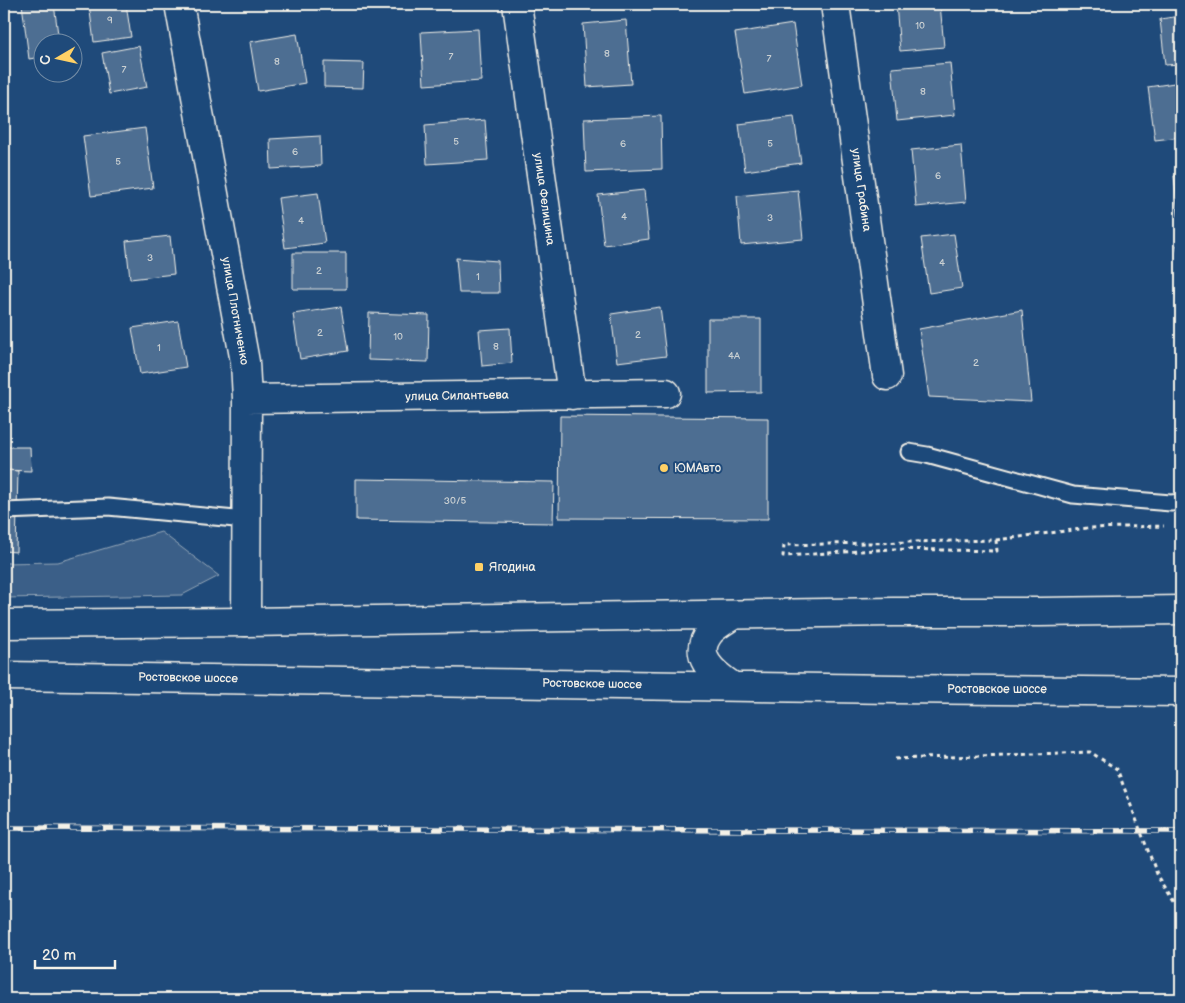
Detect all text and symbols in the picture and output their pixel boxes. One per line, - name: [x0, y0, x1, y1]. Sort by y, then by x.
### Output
- house number: 9: [107, 14, 113, 26]
- house number: 10: [915, 20, 925, 32]
- north arrow: [32, 32, 82, 82]
- house number: 8: [604, 48, 610, 60]
- house number: 7: [449, 51, 454, 63]
- house number: 7: [767, 53, 772, 65]
- text: С: [36, 54, 55, 66]
- house number: 8: [274, 56, 280, 68]
- house number: 7: [122, 64, 127, 76]
- house number: 8: [920, 86, 926, 98]
- house number: 5: [453, 136, 459, 148]
- house number: 6: [620, 138, 626, 150]
- house number: 5: [767, 138, 773, 150]
- house number: 6: [292, 146, 298, 158]
- street label: улица Грабина: [848, 147, 874, 233]
- street label: улица Фелицина: [530, 152, 558, 246]
- house number: 5: [115, 156, 121, 168]
- house number: 6: [935, 170, 941, 182]
- house number: 4: [621, 211, 627, 223]
- house number: 3: [767, 212, 773, 224]
- house number: 4: [298, 215, 304, 227]
- house number: 3: [147, 252, 153, 264]
- street label: улица Плотниченко: [218, 256, 252, 366]
- house number: 4: [939, 257, 945, 269]
- house number: 2: [316, 265, 322, 277]
- house number: 1: [476, 271, 480, 283]
- house number: 2: [317, 327, 323, 339]
- house number: 2: [635, 329, 641, 341]
- house number: 10: [393, 331, 403, 343]
- house number: 8: [493, 341, 499, 353]
- house number: 1: [157, 342, 161, 354]
- house number: 4А: [728, 350, 741, 362]
- house number: 2: [973, 357, 979, 369]
- street label: улица Силантьева: [405, 388, 509, 404]
- place label: ЮМАвто: [674, 461, 721, 476]
- marker: ЮМАвто: [658, 462, 670, 474]
- house number: 30/5: [444, 495, 466, 507]
- place label: Ягодина: [489, 560, 536, 575]
- marker: Ягодина: [473, 561, 485, 573]
- street label: Ростовское шоссе: [138, 670, 238, 686]
- street label: Ростовское шоссе: [542, 676, 642, 692]
- street label: Ростовское шоссе: [947, 682, 1047, 697]
- scale bar: [35, 938, 115, 970]
- text: 20 m: [42, 946, 76, 965]

